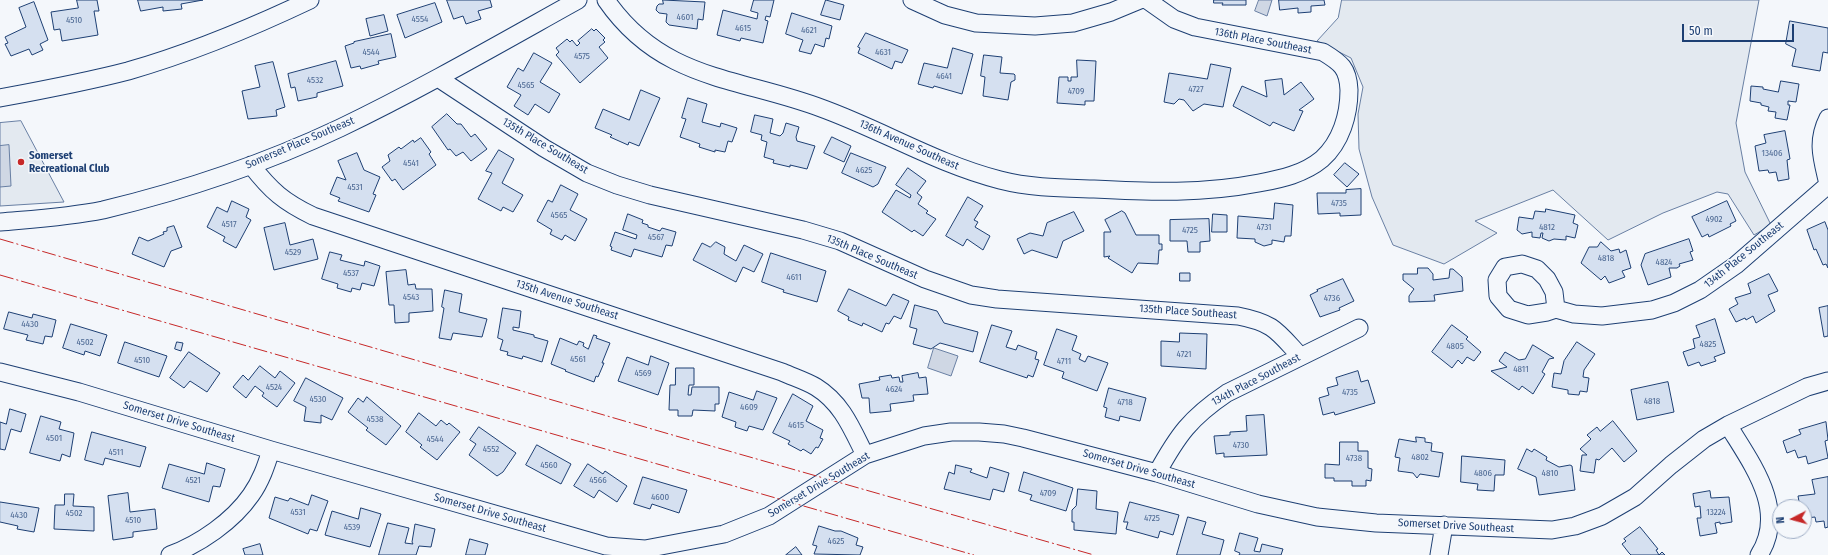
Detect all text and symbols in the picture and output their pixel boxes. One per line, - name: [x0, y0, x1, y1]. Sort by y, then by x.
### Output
- house number: 4601: [677, 12, 693, 22]
- house number: 4554: [412, 14, 428, 24]
- house number: 4510: [66, 15, 82, 25]
- scale bar: [1684, 16, 1796, 42]
- house number: 4615: [735, 23, 751, 33]
- text: 50 m: [1689, 24, 1713, 38]
- house number: 4621: [801, 25, 817, 35]
- street label: 136th Place Southeast: [1213, 25, 1313, 57]
- house number: 4544: [362, 47, 380, 57]
- house number: 4631: [875, 47, 891, 57]
- house number: 4575: [574, 51, 590, 61]
- house number: 4641: [936, 71, 952, 81]
- house number: 4532: [307, 75, 323, 85]
- house number: 4565: [518, 80, 534, 90]
- house number: 4727: [1188, 84, 1204, 94]
- house number: 4709: [1068, 86, 1084, 96]
- street label: Somerset Place Southeast: [244, 114, 356, 172]
- street label: 135th Place Southeast: [500, 115, 590, 177]
- street label: 136th Avenue Southeast: [857, 117, 961, 173]
- house number: 13406: [1761, 148, 1783, 158]
- place label: Somerset Recreational Club: [29, 149, 109, 175]
- marker: Somerset Recreational Club: [16, 157, 26, 167]
- house number: 4541: [403, 158, 419, 168]
- house number: 4625: [856, 165, 872, 175]
- house number: 4531: [347, 182, 363, 192]
- house number: 4735: [1331, 198, 1347, 208]
- house number: 4565: [551, 210, 567, 220]
- house number: 4902: [1705, 214, 1723, 224]
- house number: 4517: [221, 219, 237, 229]
- street label: 134th Place Southeast: [1702, 219, 1786, 291]
- house number: 4731: [1256, 222, 1272, 232]
- house number: 4812: [1539, 222, 1555, 232]
- house number: 4725: [1182, 225, 1198, 235]
- house number: 4567: [648, 232, 664, 242]
- street label: 135th Place Southeast: [824, 232, 920, 282]
- house number: 4529: [285, 247, 301, 257]
- house number: 4818: [1598, 253, 1614, 263]
- house number: 4824: [1656, 257, 1672, 267]
- house number: 4537: [343, 268, 359, 278]
- house number: 4611: [786, 272, 802, 282]
- street label: 135th Avenue Southeast: [514, 277, 620, 323]
- house number: 4543: [403, 292, 419, 302]
- house number: 4736: [1324, 293, 1340, 303]
- street label: 135th Place Southeast: [1139, 302, 1237, 322]
- house number: 4430: [21, 319, 39, 329]
- house number: 4502: [77, 337, 93, 347]
- house number: 4825: [1700, 339, 1716, 349]
- house number: 4805: [1446, 341, 1464, 351]
- house number: 4721: [1176, 349, 1192, 359]
- street label: 134th Place Southeast: [1210, 351, 1302, 409]
- house number: 4561: [570, 354, 586, 364]
- house number: 4510: [134, 355, 150, 365]
- house number: 4711: [1057, 356, 1071, 366]
- house number: 4811: [1513, 364, 1529, 374]
- house number: 4569: [634, 368, 652, 378]
- house number: 4524: [266, 382, 282, 392]
- house number: 4624: [886, 384, 902, 394]
- house number: 4735: [1342, 387, 1358, 397]
- house number: 4530: [309, 394, 327, 404]
- house number: 4818: [1644, 396, 1660, 406]
- house number: 4718: [1117, 397, 1133, 407]
- street label: Somerset Drive Southeast: [121, 399, 237, 445]
- house number: 4609: [740, 402, 758, 412]
- house number: 4538: [367, 414, 383, 424]
- house number: 4615: [788, 420, 804, 430]
- house number: 4501: [46, 433, 62, 443]
- house number: 4544: [426, 434, 444, 444]
- house number: 4730: [1233, 440, 1249, 450]
- house number: 4552: [483, 444, 499, 454]
- house number: 4511: [109, 447, 123, 457]
- street label: Somerset Drive Southeast: [1081, 447, 1197, 491]
- street label: Somerset Drive Southeast: [766, 449, 872, 521]
- house number: 4802: [1411, 452, 1429, 462]
- house number: 4738: [1346, 453, 1362, 463]
- house number: 4560: [540, 460, 558, 470]
- house number: 4806: [1474, 468, 1492, 478]
- house number: 4810: [1542, 468, 1558, 478]
- house number: 4521: [185, 475, 201, 485]
- house number: 4566: [589, 475, 607, 485]
- house number: 4709: [1040, 488, 1056, 498]
- street label: Somerset Drive Southeast: [432, 491, 548, 535]
- house number: 4600: [651, 492, 669, 502]
- north arrow: [1772, 499, 1812, 539]
- house number: 4531: [290, 507, 306, 517]
- house number: 13224: [1706, 507, 1726, 517]
- house number: 4502: [66, 508, 82, 518]
- house number: 4430: [10, 510, 28, 520]
- house number: 4725: [1144, 513, 1160, 523]
- house number: 4510: [125, 515, 141, 525]
- street label: Somerset Drive Southeast: [1398, 516, 1514, 536]
- text: N: [1774, 516, 1787, 524]
- house number: 4539: [344, 522, 360, 532]
- house number: 4625: [828, 536, 844, 546]

